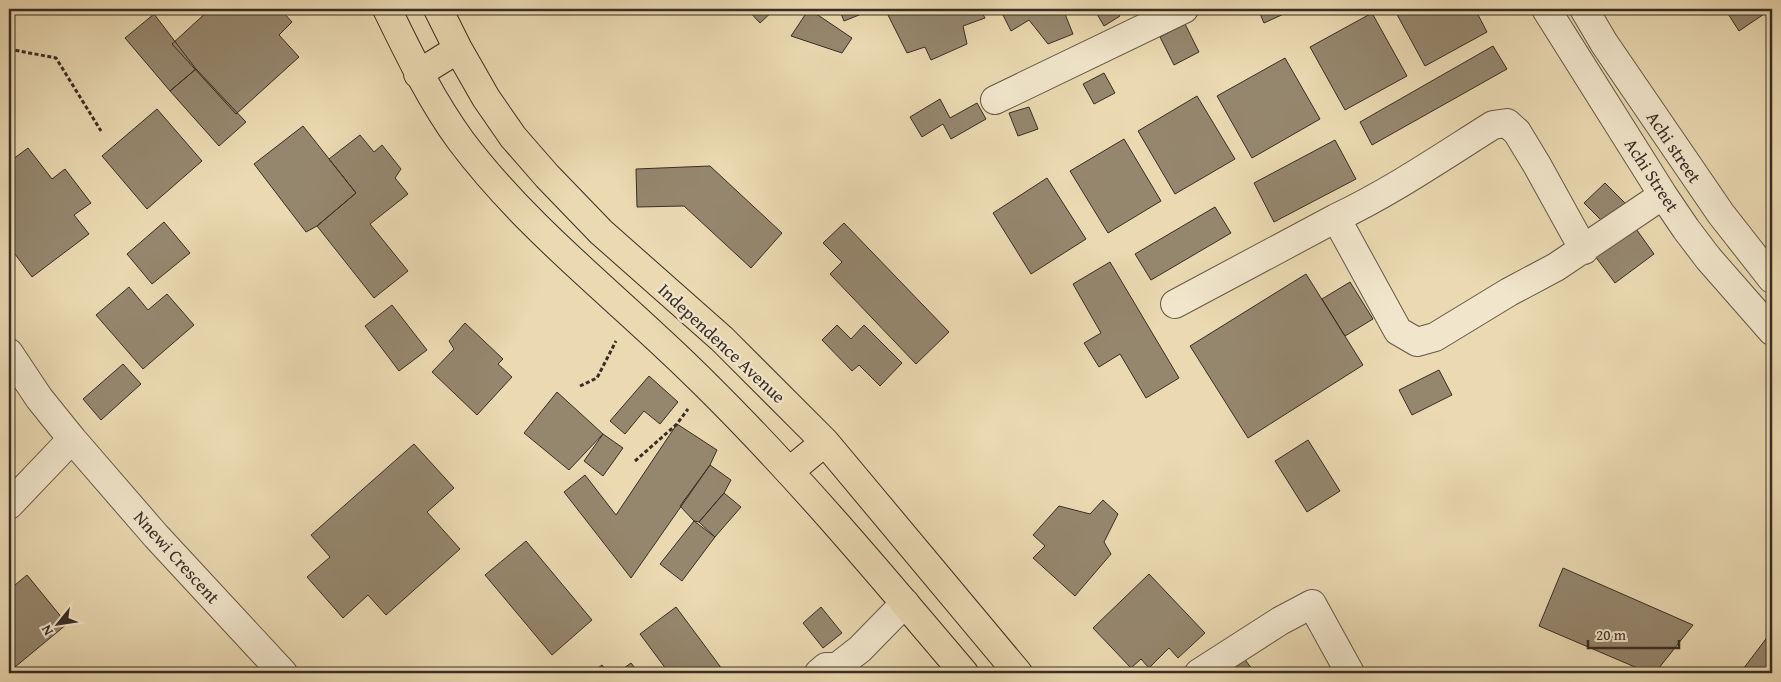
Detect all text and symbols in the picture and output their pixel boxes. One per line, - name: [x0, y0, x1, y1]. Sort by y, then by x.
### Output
- street label: Achi street: [1640, 106, 1708, 189]
- street label: Achi Street: [1618, 133, 1686, 218]
- street label: Independence Avenue: [652, 277, 792, 409]
- street label: Nnewi Crescent: [128, 504, 227, 610]
- north arrow: [32, 600, 82, 650]
- scale bar: [1588, 617, 1680, 649]
- text: N: [35, 621, 58, 640]
- text: 20 m: [1596, 624, 1627, 645]

